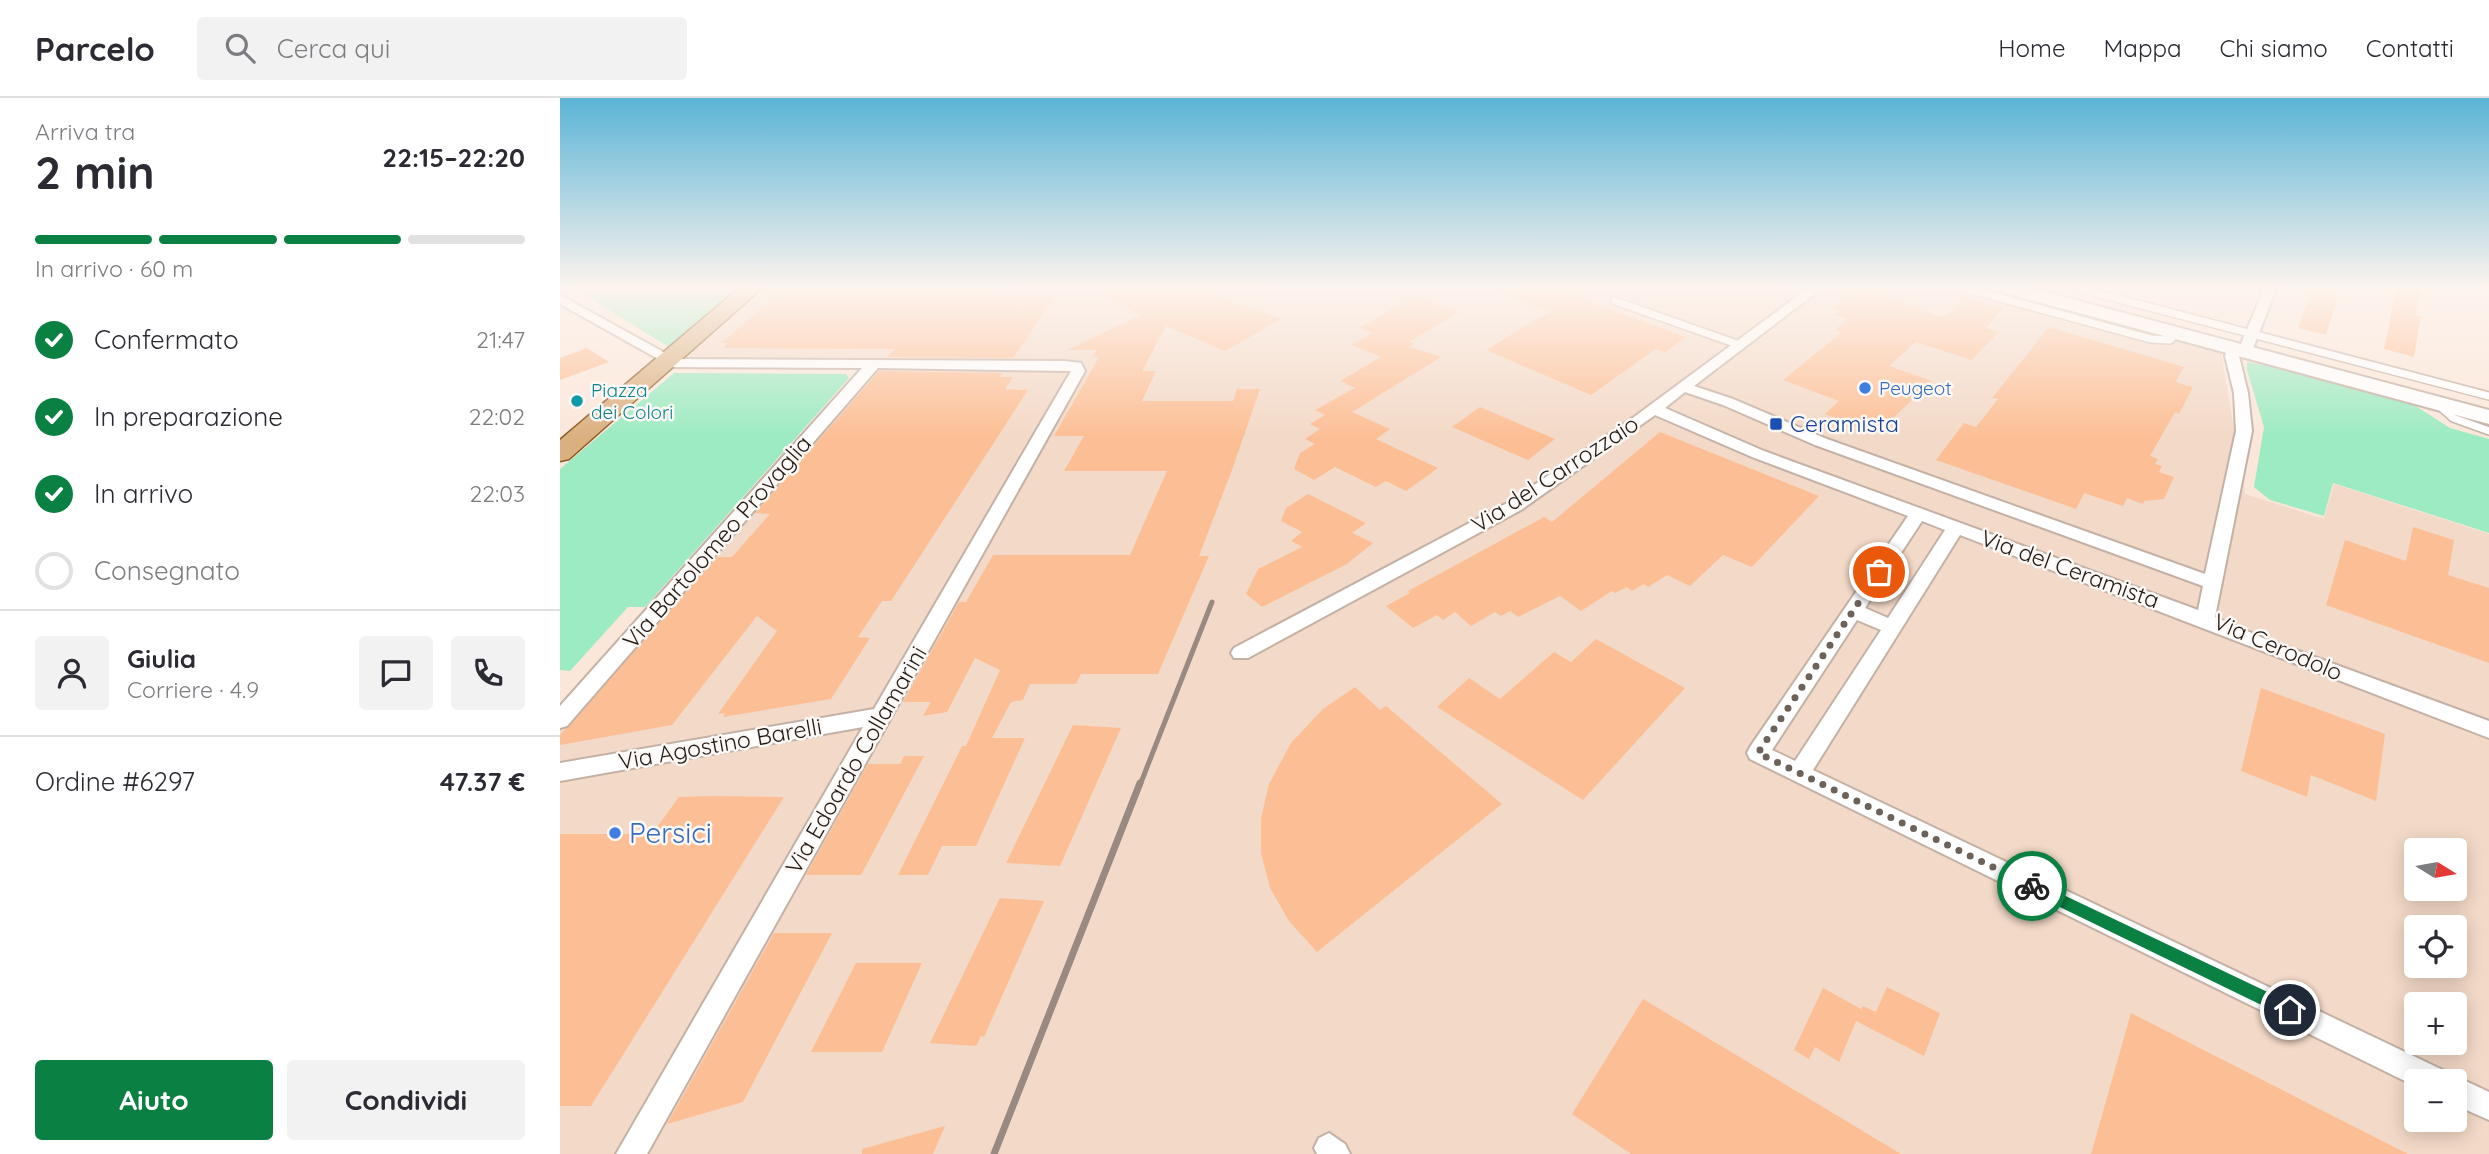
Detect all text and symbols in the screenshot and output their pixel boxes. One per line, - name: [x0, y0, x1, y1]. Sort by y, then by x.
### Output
- search box: [197, 17, 687, 80]
- text: Parcelo: [35, 28, 155, 69]
- icon: search: [221, 29, 259, 67]
- text: Cerca qui: [277, 32, 390, 65]
- text: Home: [1998, 33, 2066, 63]
- text: Mappa: [2104, 33, 2182, 63]
- text: Chi siamo: [2220, 33, 2328, 63]
- text: Contatti: [2366, 33, 2454, 63]
- text: Arriva tra: [35, 117, 135, 146]
- text: 22:15–22:20: [382, 141, 525, 174]
- text: 2 min: [35, 143, 155, 201]
- text: In arrivo · 60 m: [35, 254, 193, 283]
- icon: check: [35, 321, 73, 359]
- text: Confermato: [94, 323, 239, 356]
- text: 21:47: [476, 325, 525, 354]
- place label: Peugeot: [1879, 376, 1952, 400]
- place label: Piazza dei Colori: [591, 378, 673, 424]
- marker: Peugeot: [1857, 380, 1873, 396]
- marker: Piazza dei Colori: [569, 393, 585, 409]
- icon: check: [35, 398, 73, 436]
- text: In preparazione: [94, 400, 283, 433]
- text: 22:02: [469, 402, 525, 431]
- street label: Via del Carrozzaio: [1466, 409, 1644, 538]
- place label: Ceramista: [1790, 409, 1899, 438]
- marker: Ceramista: [1768, 416, 1784, 432]
- street label: Via Bartolomeo Provaglia: [616, 429, 817, 654]
- icon: check: [35, 475, 73, 513]
- text: In arrivo: [94, 477, 193, 510]
- text: 22:03: [469, 479, 525, 508]
- street label: Via del Ceramista: [1977, 523, 2163, 614]
- pin: [1849, 542, 1909, 602]
- icon: bag: [1860, 553, 1898, 591]
- text: Consegnato: [94, 554, 240, 587]
- street label: Via Cerodolo: [2209, 606, 2347, 687]
- button: person: [35, 636, 109, 710]
- button: chat: [359, 636, 433, 710]
- button: phone: [451, 636, 525, 710]
- street label: Via Edoardo Collamarini: [779, 641, 933, 879]
- text: Giulia: [127, 642, 196, 675]
- text: Corriere · 4.9: [127, 675, 259, 704]
- street label: Via Agostino Barelli: [616, 711, 824, 776]
- text: Ordine #6297: [35, 765, 195, 798]
- text: 47.37 €: [440, 765, 525, 798]
- place label: Persici: [629, 815, 712, 850]
- marker: Persici: [607, 825, 623, 841]
- north arrow: [2404, 838, 2468, 901]
- map controls: [2404, 838, 2467, 1132]
- courier: [1997, 851, 2067, 921]
- icon: bike: [2013, 867, 2051, 905]
- button: locate: [2404, 915, 2467, 978]
- pin: [2260, 980, 2320, 1040]
- icon: home: [2271, 991, 2309, 1029]
- button: +: [2404, 992, 2467, 1055]
- button: Aiuto: [35, 1060, 273, 1140]
- button: Condividi: [287, 1060, 525, 1140]
- button: −: [2404, 1069, 2467, 1132]

